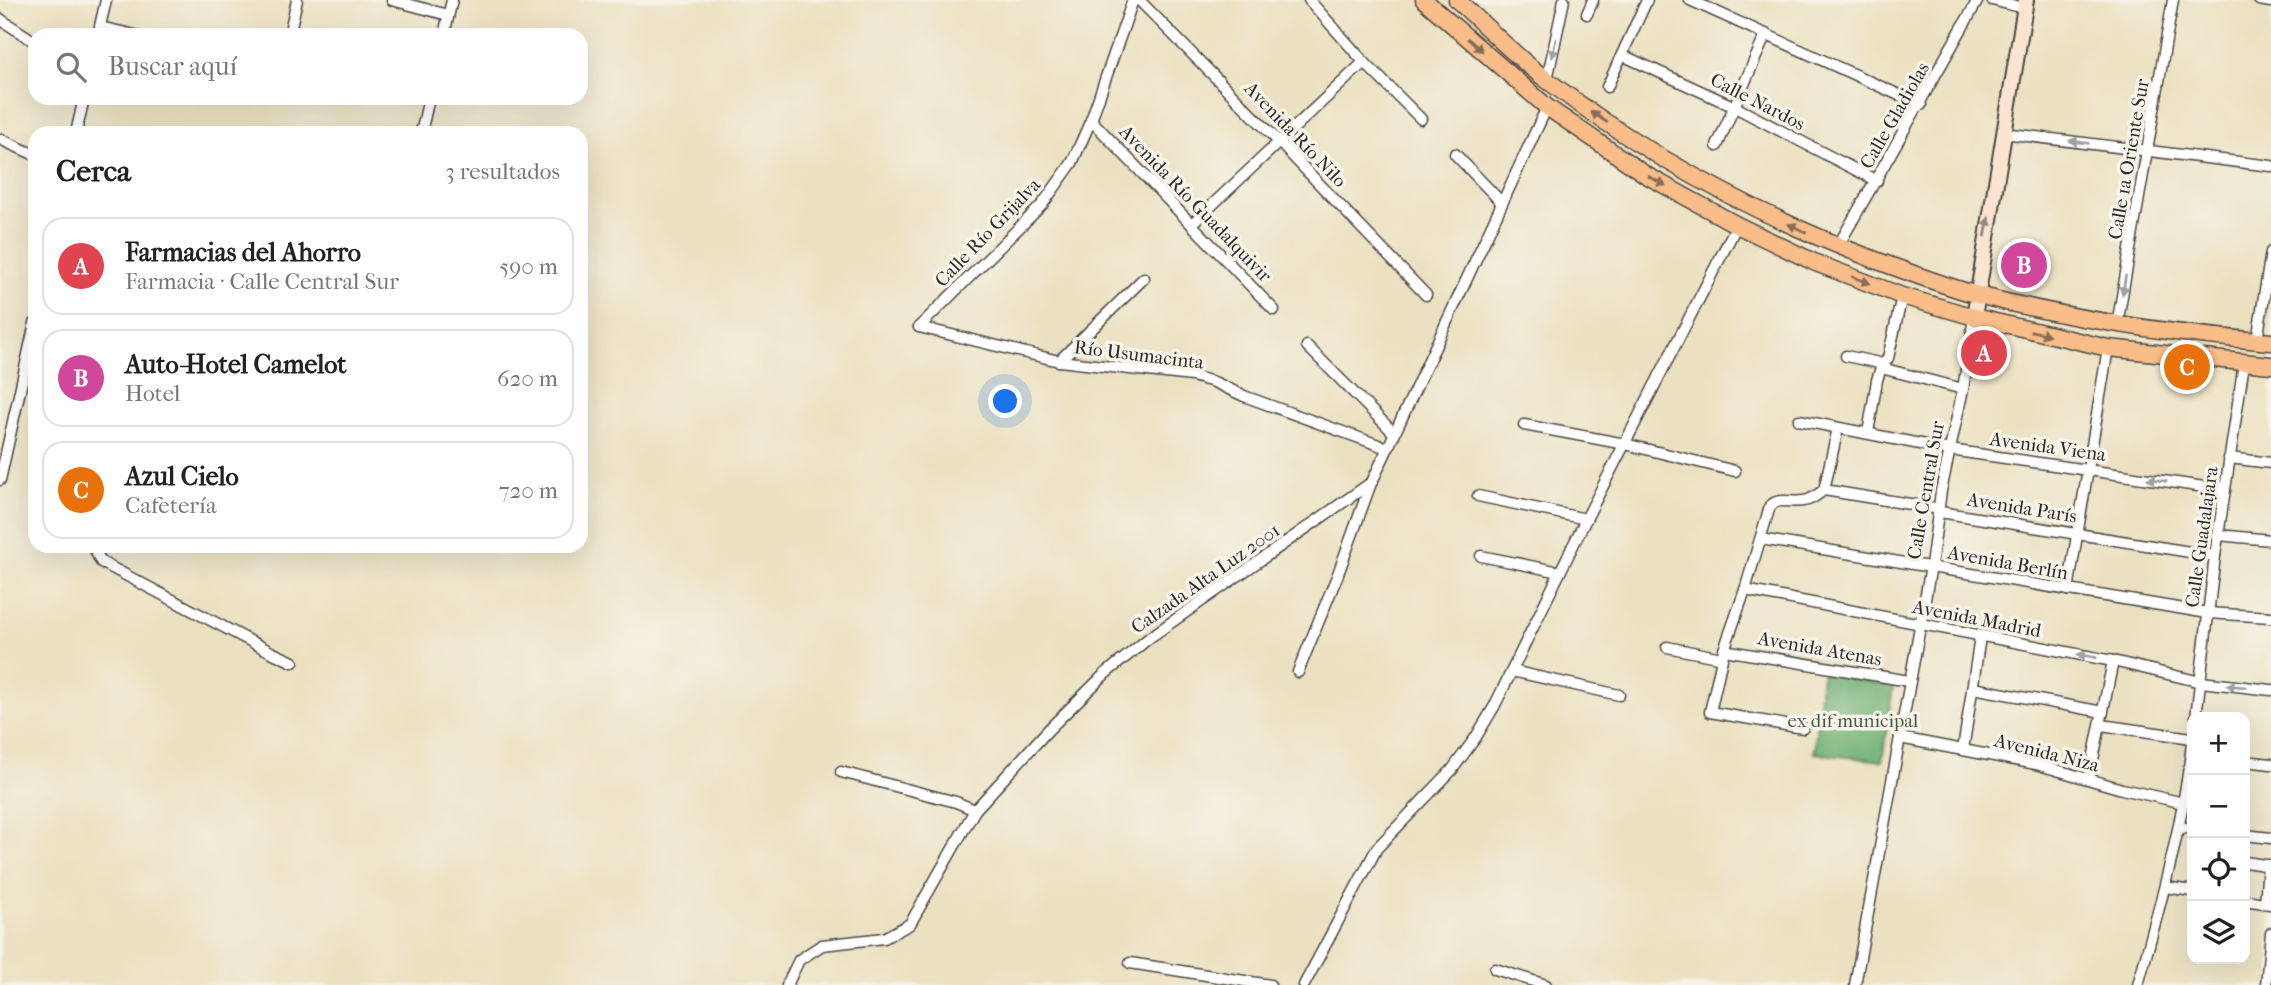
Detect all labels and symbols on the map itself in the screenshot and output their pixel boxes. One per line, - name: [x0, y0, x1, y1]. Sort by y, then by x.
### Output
- one-way arrow: [1466, 37, 1484, 53]
- one-way arrow: [1548, 37, 1559, 59]
- street label: Calle Gladiolas: [1856, 58, 1934, 173]
- street label: Calle Nardos: [1707, 69, 1808, 135]
- street label: Calle 1a Oriente Sur: [2104, 76, 2154, 241]
- street label: Avenida Río Nilo: [1239, 77, 1351, 192]
- one-way arrow: [1590, 111, 1609, 124]
- street label: Avenida Río Guadalquivir: [1114, 120, 1277, 287]
- one-way arrow: [2068, 137, 2090, 148]
- street label: Calle Río Grijalva: [930, 174, 1045, 291]
- one-way arrow: [1647, 175, 1667, 187]
- one-way arrow: [1982, 216, 1993, 238]
- one-way arrow: [1787, 222, 1807, 234]
- pin: B: [2001, 239, 2047, 291]
- one-way arrow: [2118, 274, 2129, 296]
- one-way arrow: [1851, 275, 1872, 286]
- pin: A: [1961, 327, 2007, 379]
- one-way arrow: [2029, 327, 2051, 338]
- street label: Río Usumacinta: [1073, 336, 1205, 374]
- pin: C: [2164, 341, 2210, 393]
- your location: [988, 384, 1022, 418]
- street label: Calle Central Sur: [1903, 418, 1949, 561]
- street label: Avenida Viena: [1987, 428, 2108, 466]
- street label: Calle Guadalajara: [2181, 465, 2223, 609]
- one-way arrow: [2146, 474, 2168, 485]
- street label: Avenida París: [1964, 488, 2078, 528]
- street label: Calzada Alta Luz 2001: [1127, 519, 1284, 638]
- street label: Avenida Berlín: [1945, 541, 2070, 584]
- street label: Avenida Madrid: [1910, 596, 2044, 642]
- street label: Avenida Atenas: [1755, 627, 1883, 671]
- one-way arrow: [2076, 650, 2098, 661]
- one-way arrow: [2225, 680, 2247, 691]
- park label: ex dif municipal: [1788, 710, 1918, 732]
- street label: Avenida Niza: [1991, 729, 2102, 777]

